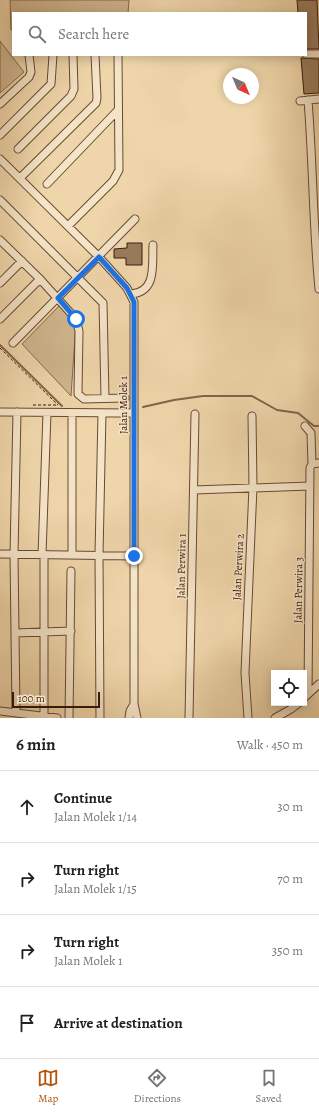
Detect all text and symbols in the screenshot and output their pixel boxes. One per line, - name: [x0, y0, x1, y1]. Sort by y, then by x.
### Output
- search box: [12, 12, 307, 56]
- icon: search: [26, 23, 48, 45]
- text: Search here: [58, 24, 129, 44]
- north arrow: [223, 68, 259, 104]
- route start: [67, 310, 85, 328]
- street label: Jalan Molek 1: [116, 376, 131, 434]
- street label: Jalan Perwira 1: [173, 533, 190, 599]
- street label: Jalan Perwira 2: [229, 533, 248, 601]
- route end: [125, 547, 143, 565]
- street label: Jalan Perwira 3: [290, 557, 307, 623]
- map controls: [271, 670, 307, 706]
- button: locate: [271, 670, 307, 706]
- scale bar: [12, 690, 100, 709]
- text: 100 m: [18, 691, 45, 706]
- text: 6 min: [16, 733, 56, 756]
- text: Walk · 450 m: [237, 736, 303, 753]
- text: Continue: [54, 788, 112, 808]
- icon: ahead: [16, 796, 38, 818]
- text: 30 m: [277, 798, 303, 815]
- text: Jalan Molek 1/14: [54, 808, 137, 825]
- text: Turn right: [54, 860, 119, 880]
- icon: right: [16, 868, 38, 890]
- text: 70 m: [277, 870, 303, 887]
- text: Jalan Molek 1/15: [54, 880, 137, 897]
- text: Turn right: [54, 932, 119, 952]
- icon: right: [16, 940, 38, 962]
- text: 350 m: [272, 942, 303, 959]
- text: Jalan Molek 1: [54, 952, 123, 969]
- icon: arrive: [16, 1012, 38, 1034]
- text: Arrive at destination: [54, 1013, 183, 1033]
- tab: Map: [37, 1067, 59, 1106]
- tab: Directions: [134, 1067, 181, 1106]
- tab: Saved: [256, 1067, 282, 1106]

